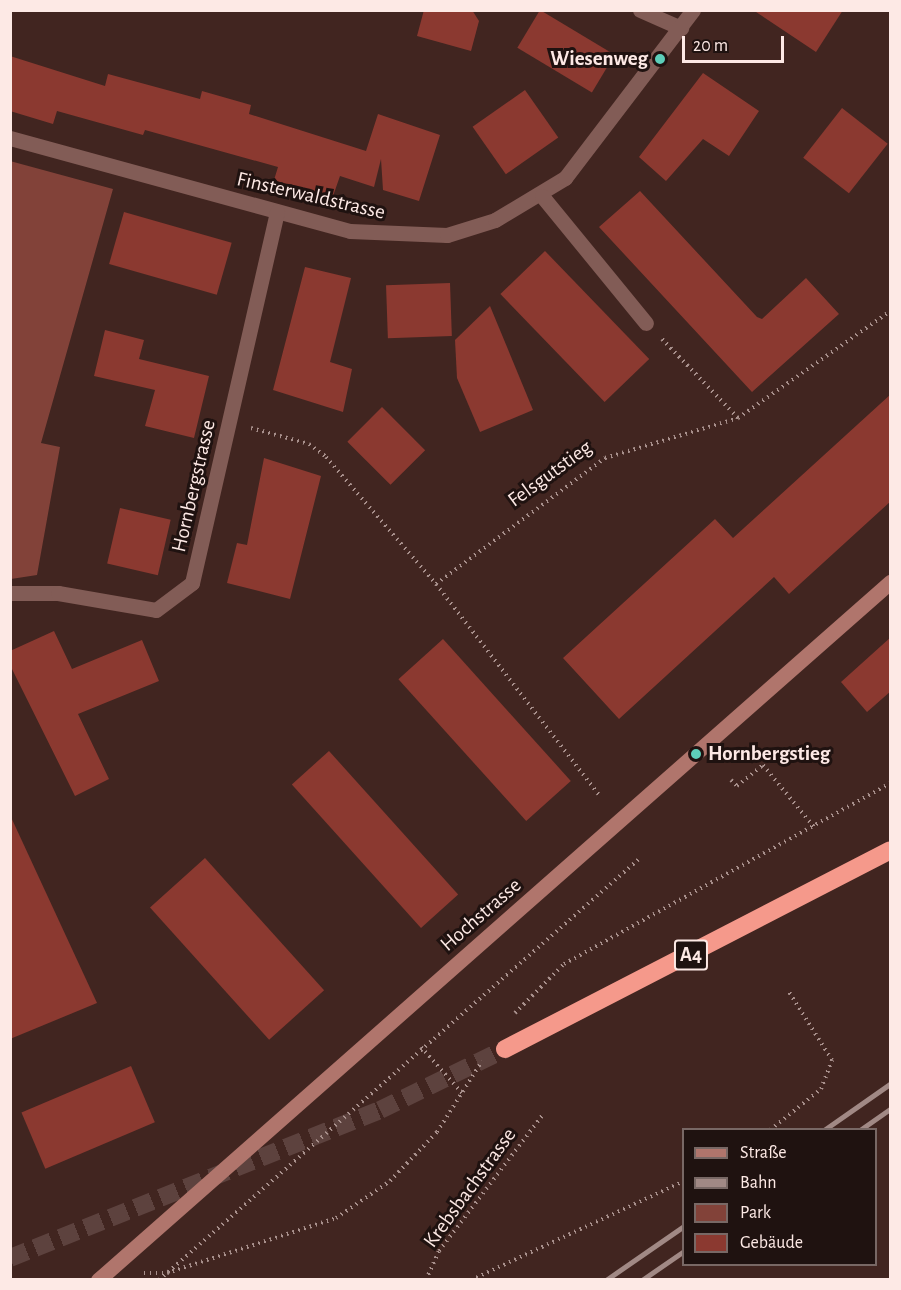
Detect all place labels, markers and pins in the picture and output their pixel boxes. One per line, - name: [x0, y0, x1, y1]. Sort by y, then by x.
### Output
- place label: Wiesenweg: [550, 46, 648, 72]
- marker: Wiesenweg: [653, 52, 667, 66]
- place label: Hornbergstieg: [708, 741, 830, 767]
- marker: Hornbergstieg: [689, 747, 703, 761]

